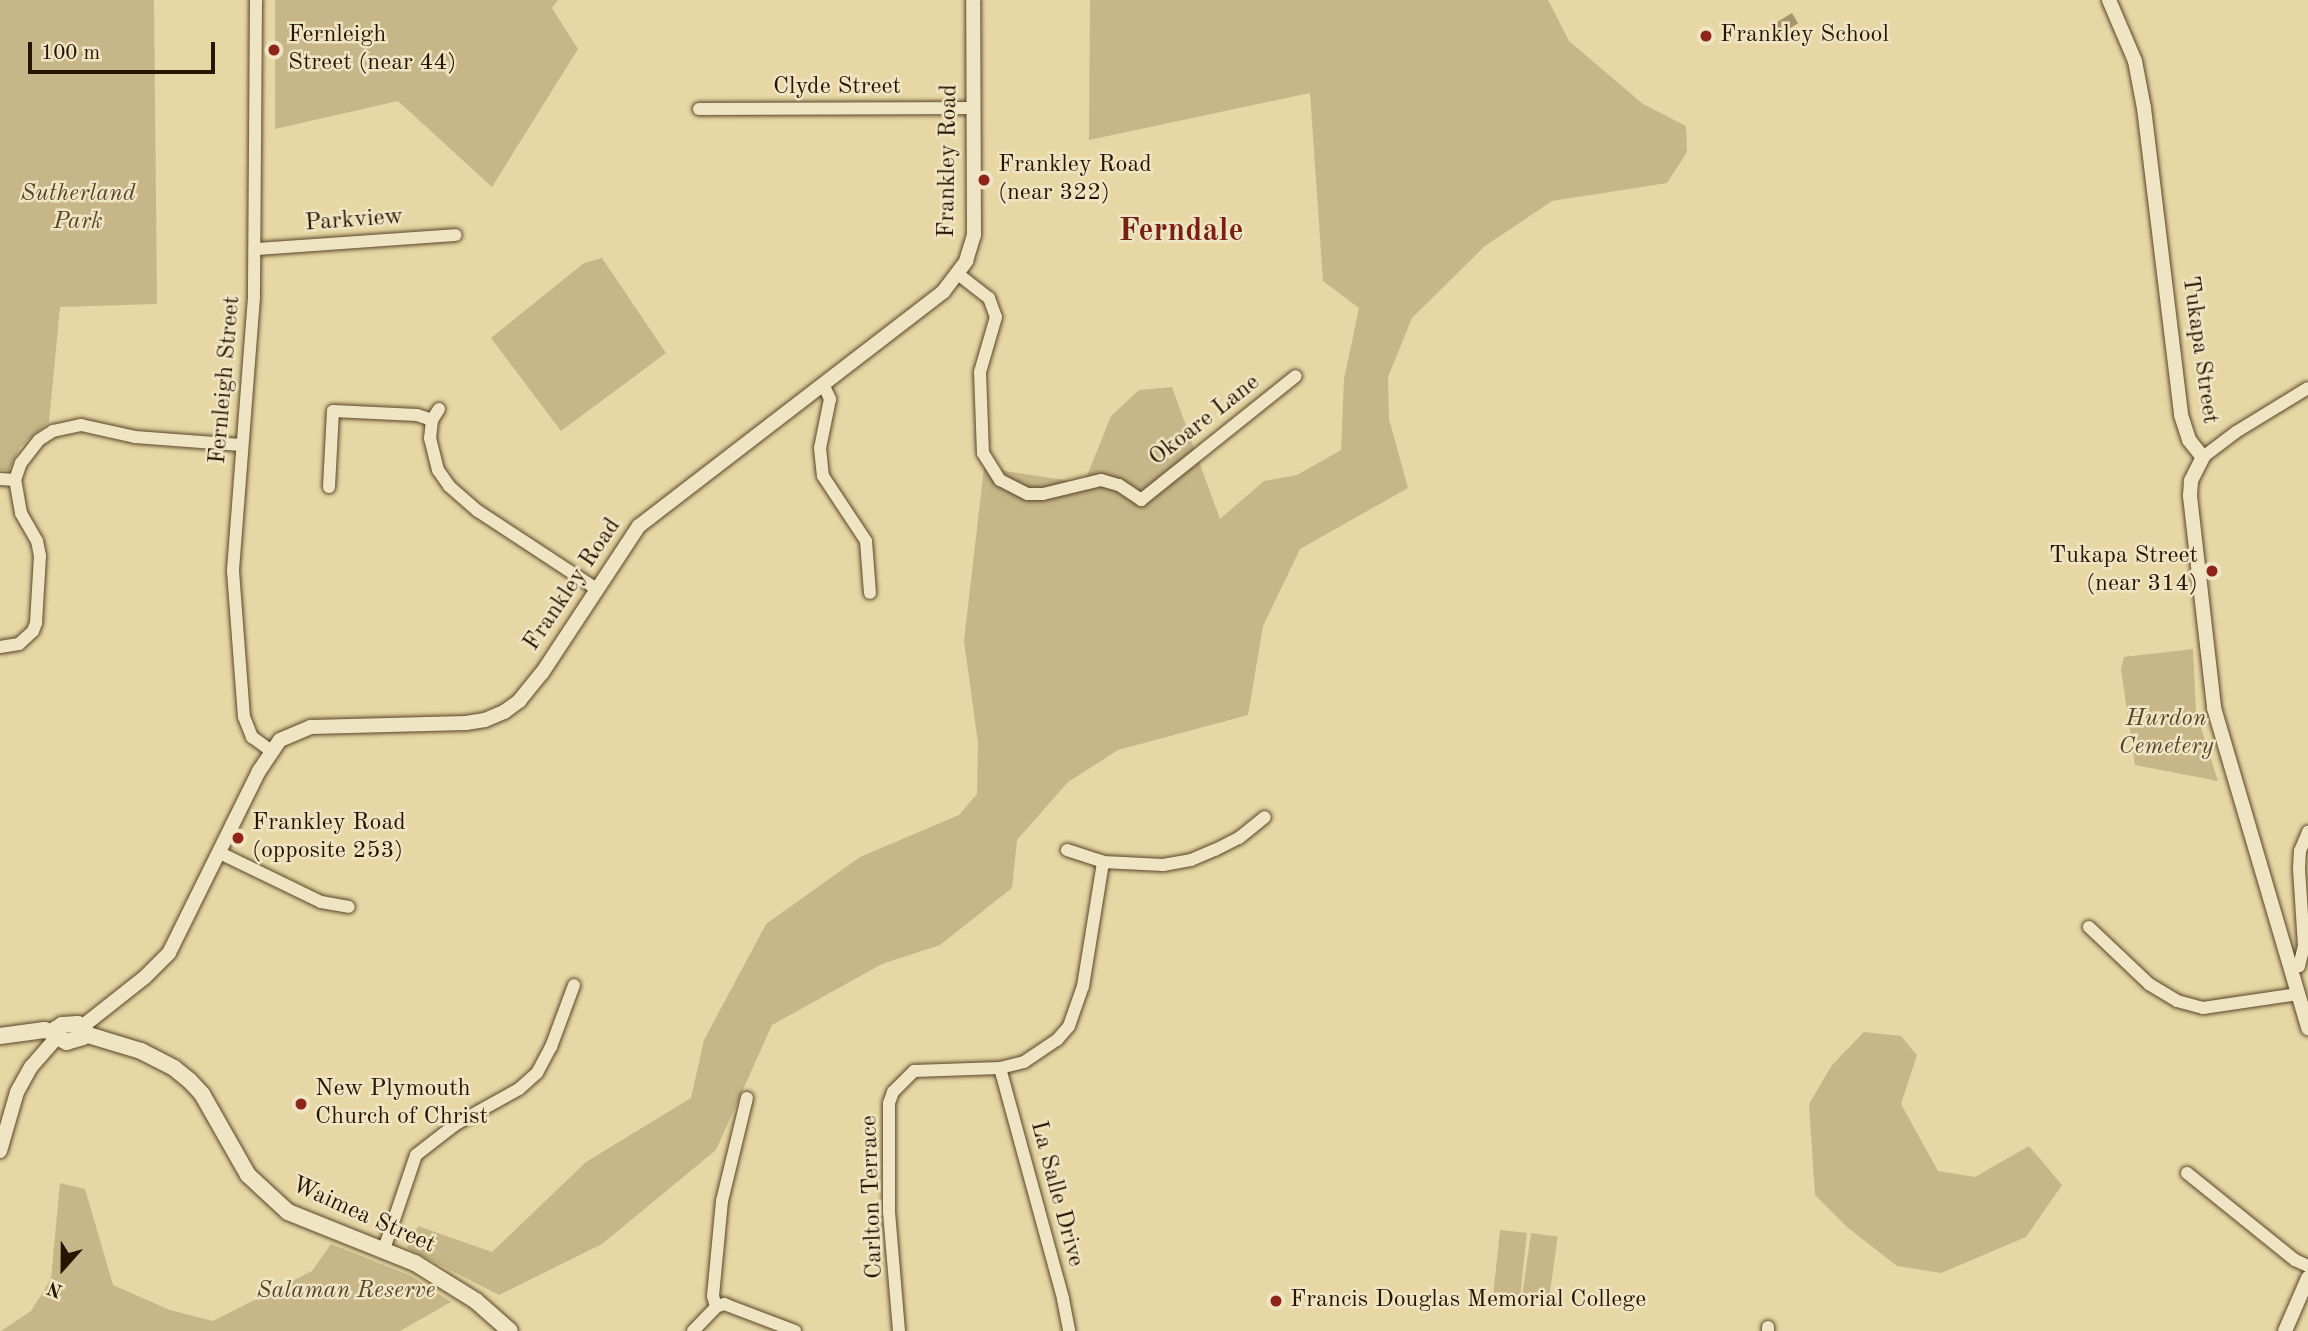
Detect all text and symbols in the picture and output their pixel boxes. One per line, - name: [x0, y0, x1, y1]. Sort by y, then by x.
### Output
- place label: Fernleigh Street (near 44): [288, 22, 456, 78]
- place label: Frankley School: [1720, 22, 1889, 50]
- scale bar: [32, 28, 219, 72]
- marker: Frankley School: [1698, 28, 1714, 44]
- marker: Fernleigh Street (near 44): [266, 42, 282, 58]
- text: 100 m: [41, 43, 100, 64]
- street label: Clyde Street: [773, 74, 901, 102]
- street label: Frankley Road: [933, 84, 965, 238]
- place label: Frankley Road (near 322): [998, 152, 1152, 208]
- marker: Frankley Road (near 322): [976, 172, 992, 188]
- park label: Sutherland Park: [20, 181, 136, 237]
- street label: Parkview: [304, 203, 404, 239]
- district label: Ferndale: [1118, 213, 1244, 251]
- street label: Tukapa Street: [2174, 274, 2224, 426]
- street label: Fernleigh Street: [204, 295, 248, 465]
- street label: Okoare Lane: [1144, 369, 1266, 473]
- street label: Frankley Road: [518, 513, 628, 657]
- place label: Tukapa Street (near 314): [2049, 543, 2198, 599]
- marker: Tukapa Street (near 314): [2204, 563, 2220, 579]
- park label: Hurdon Cemetery: [2118, 706, 2214, 762]
- place label: Frankley Road (opposite 253): [252, 810, 406, 866]
- marker: Frankley Road (opposite 253): [230, 830, 246, 846]
- place label: New Plymouth Church of Christ: [315, 1076, 488, 1132]
- marker: New Plymouth Church of Christ: [293, 1096, 309, 1112]
- street label: Carlton Terrace: [856, 1115, 890, 1279]
- street label: La Salle Drive: [1023, 1118, 1089, 1270]
- street label: Waimea Street: [287, 1171, 439, 1261]
- north arrow: [28, 1233, 98, 1303]
- text: N: [45, 1277, 65, 1300]
- park label: Salaman Reserve: [257, 1278, 435, 1306]
- place label: Francis Douglas Memorial College: [1290, 1287, 1646, 1315]
- marker: Francis Douglas Memorial College: [1268, 1293, 1284, 1309]

